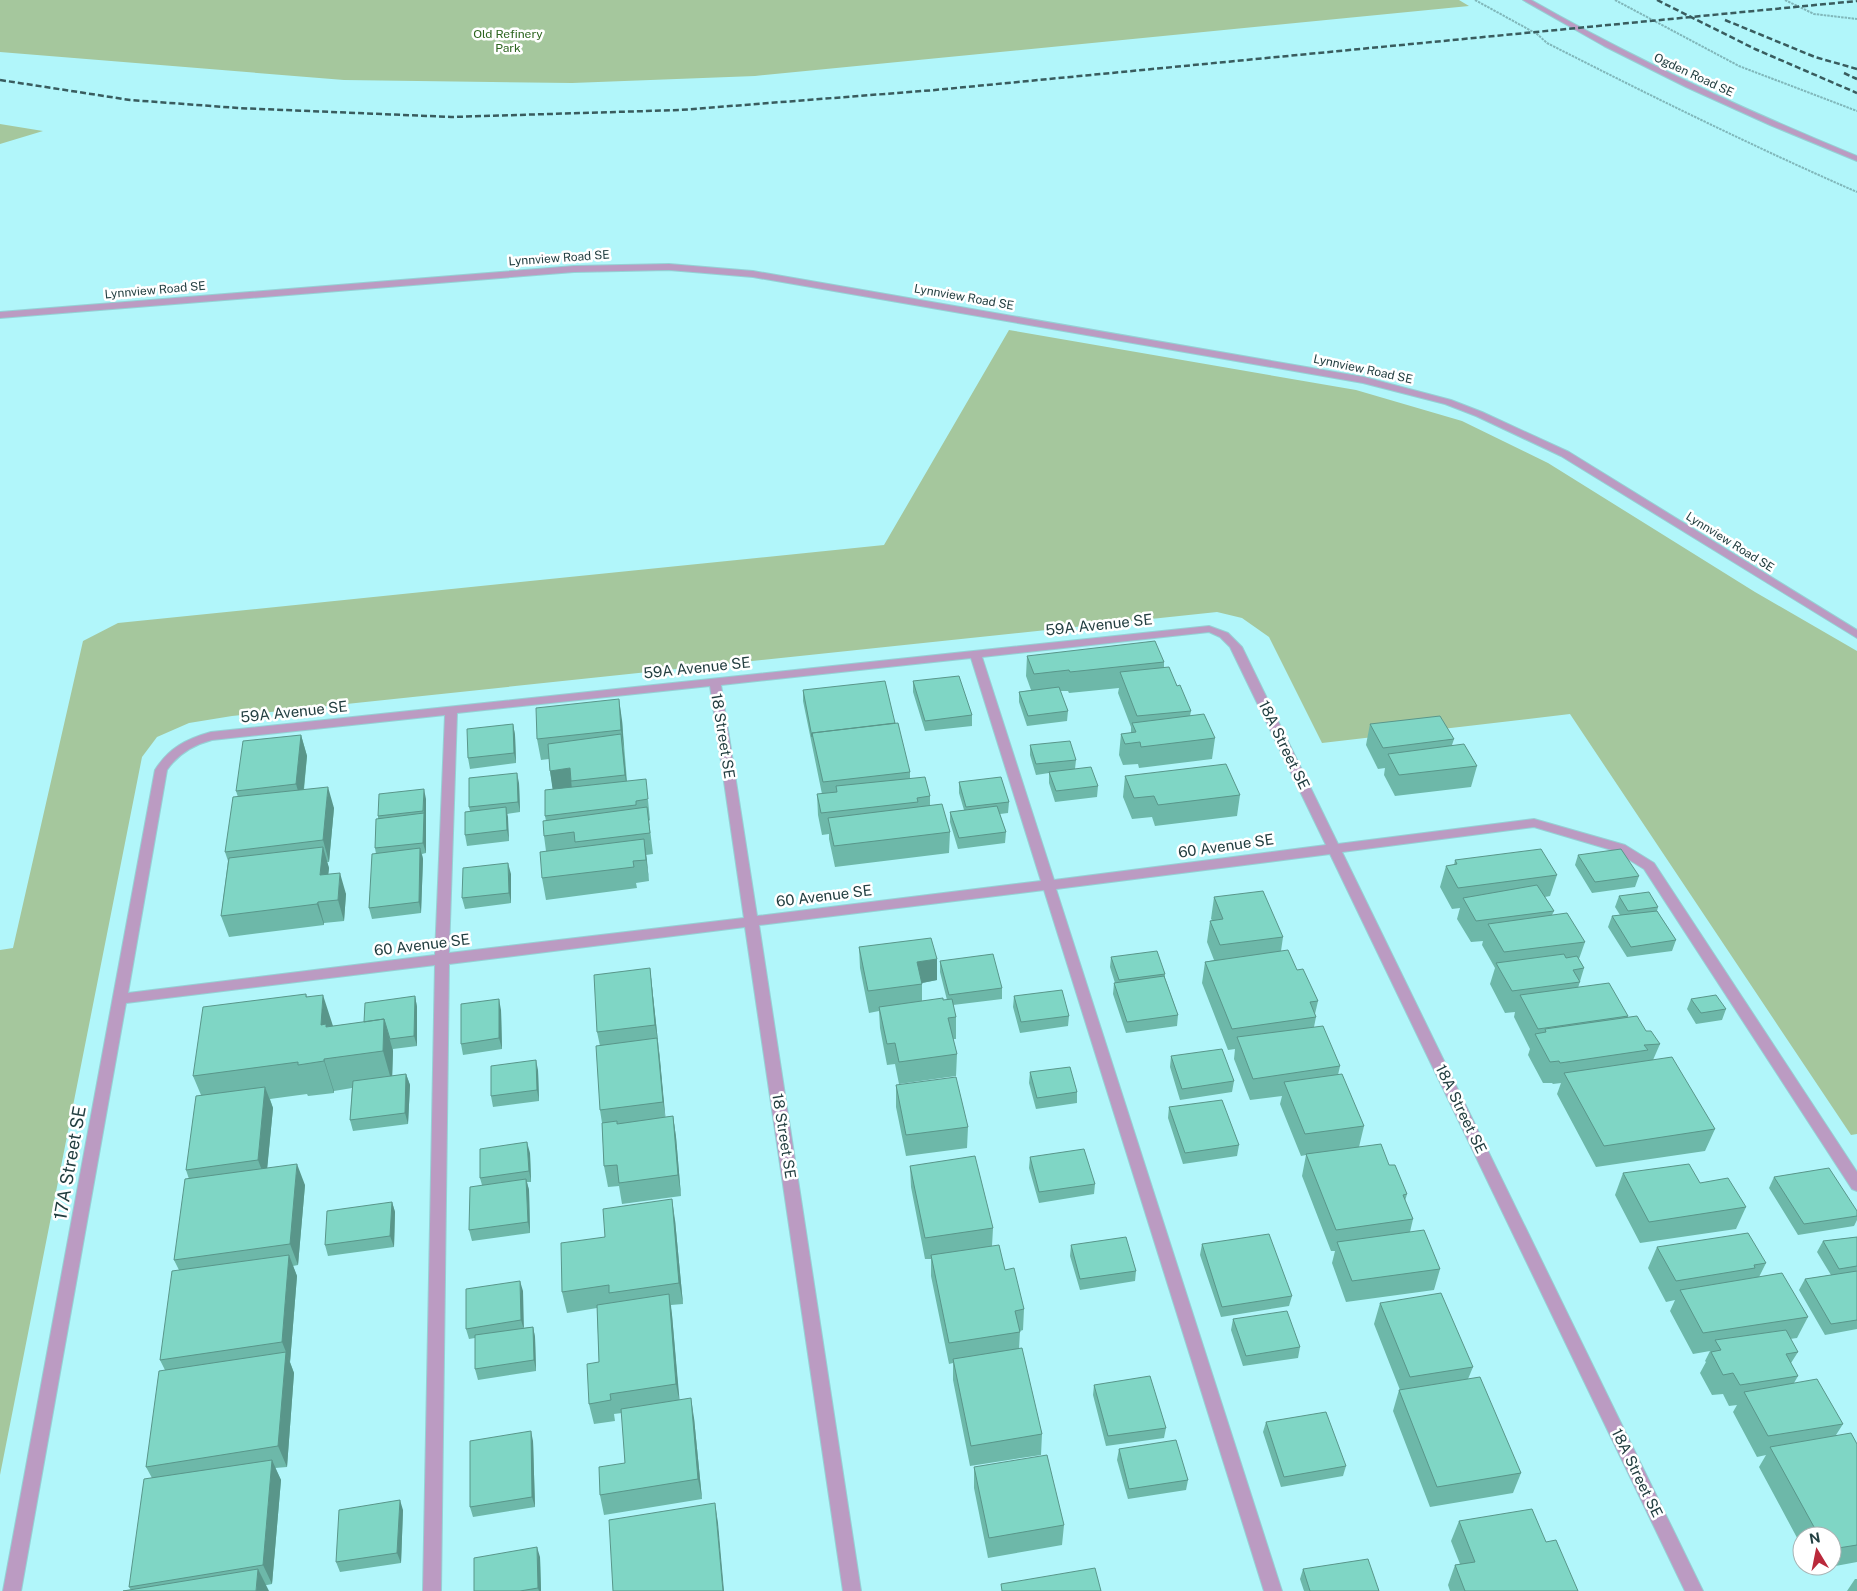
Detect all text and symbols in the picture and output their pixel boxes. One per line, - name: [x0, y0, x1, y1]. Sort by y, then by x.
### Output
- park label: Old Refinery Park: [473, 27, 543, 55]
- street label: Ogden Road SE: [1652, 50, 1736, 100]
- street label: Lynnview Road SE: [508, 247, 610, 269]
- street label: Lynnview Road SE: [104, 279, 206, 301]
- street label: Lynnview Road SE: [913, 281, 1015, 313]
- street label: Lynnview Road SE: [1312, 352, 1414, 386]
- street label: Lynnview Road SE: [1683, 509, 1777, 575]
- street label: 59A Avenue SE: [1045, 610, 1153, 639]
- street label: 59A Avenue SE: [643, 653, 751, 682]
- street label: 18 Street SE: [708, 692, 739, 780]
- street label: 59A Avenue SE: [240, 697, 348, 726]
- street label: 18A Street SE: [1256, 698, 1313, 792]
- street label: 60 Avenue SE: [1177, 830, 1275, 861]
- street label: 60 Avenue SE: [775, 881, 873, 910]
- street label: 60 Avenue SE: [373, 930, 471, 959]
- street label: 18A Street SE: [1433, 1062, 1490, 1156]
- street label: 18 Street SE: [769, 1092, 800, 1180]
- street label: 17A Street SE: [49, 1104, 90, 1222]
- street label: 18A Street SE: [1609, 1426, 1666, 1520]
- north arrow: [1792, 1526, 1842, 1576]
- text: N: [1808, 1529, 1822, 1547]

